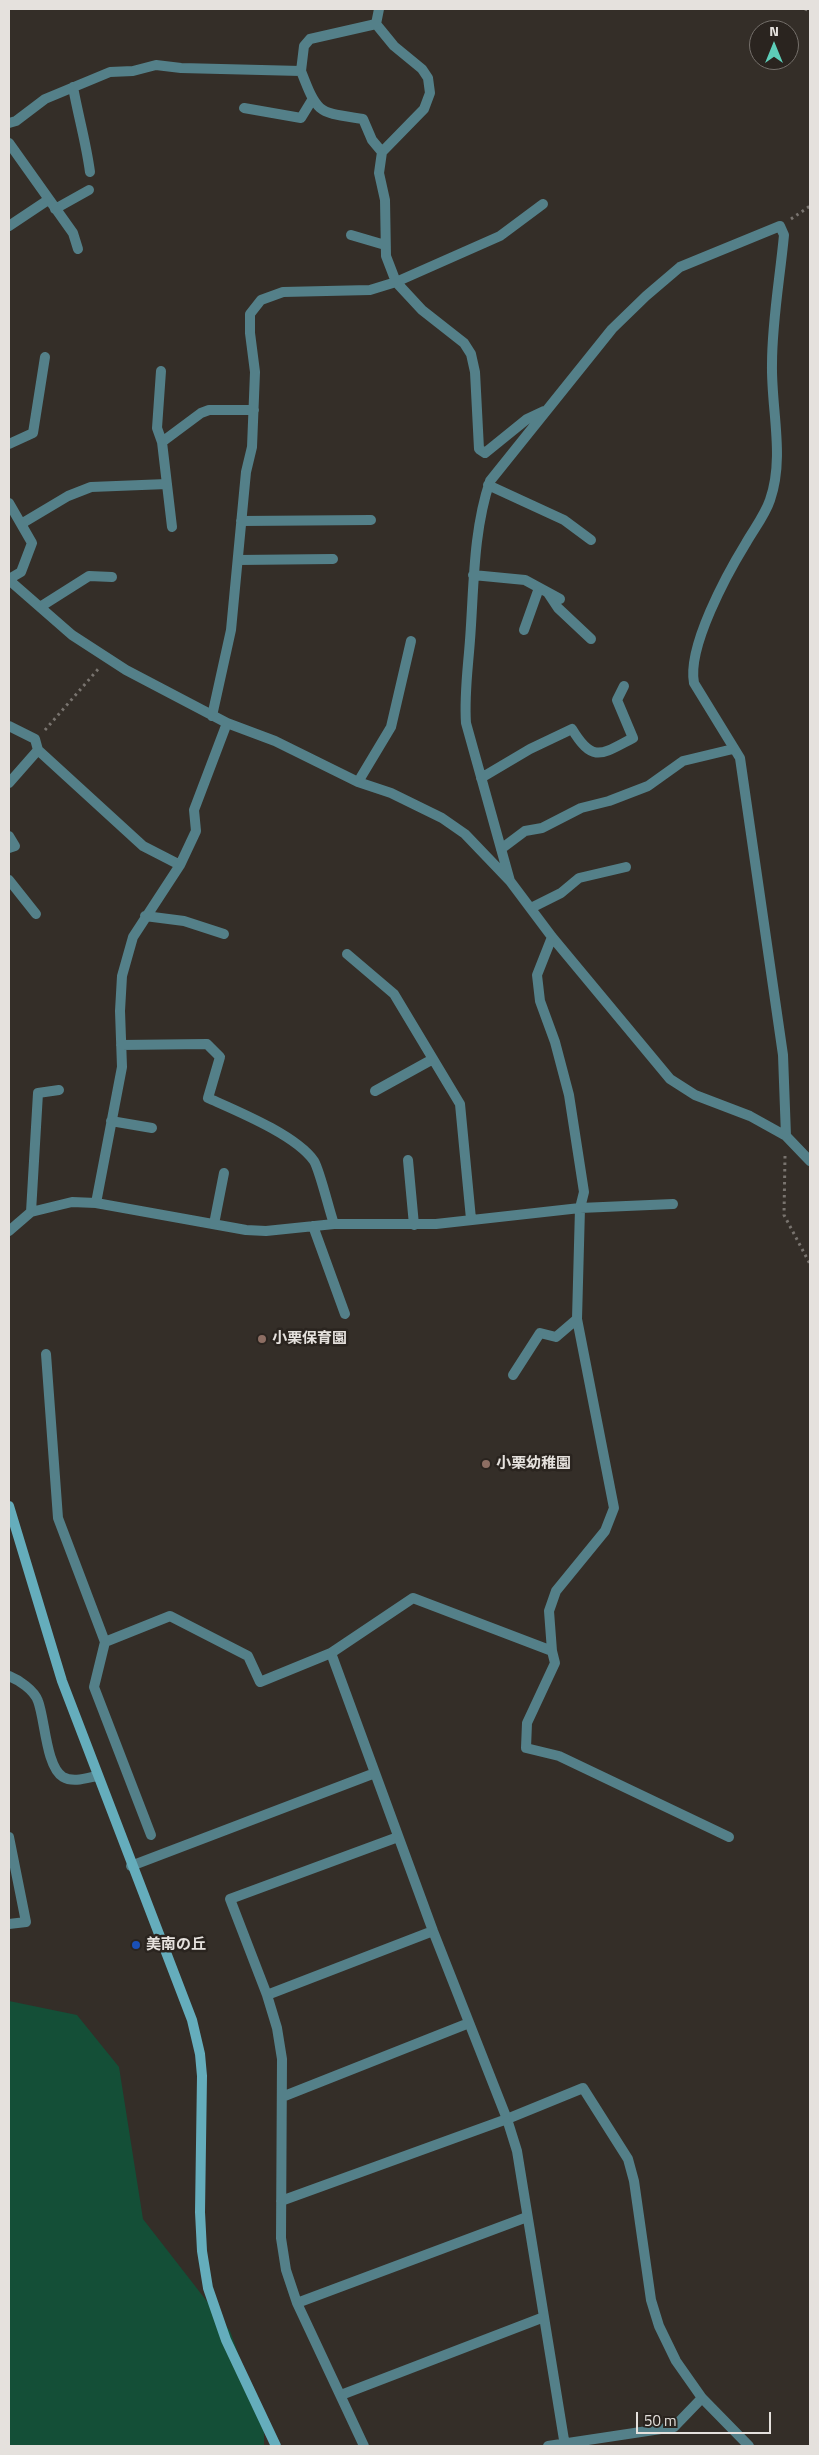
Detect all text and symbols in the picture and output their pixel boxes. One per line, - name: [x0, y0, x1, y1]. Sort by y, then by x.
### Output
- north arrow: [749, 20, 799, 70]
- text: N: [769, 20, 779, 41]
- place label: 小栗保育園: [272, 1330, 347, 1348]
- marker: 小栗保育園: [256, 1333, 268, 1345]
- place label: 小栗幼稚園: [496, 1455, 571, 1473]
- marker: 小栗幼稚園: [480, 1458, 492, 1470]
- place label: 美南の丘: [146, 1936, 206, 1954]
- marker: 美南の丘: [130, 1939, 142, 1951]
- scale bar: [639, 2402, 774, 2434]
- text: 50 m: [644, 2409, 677, 2432]

